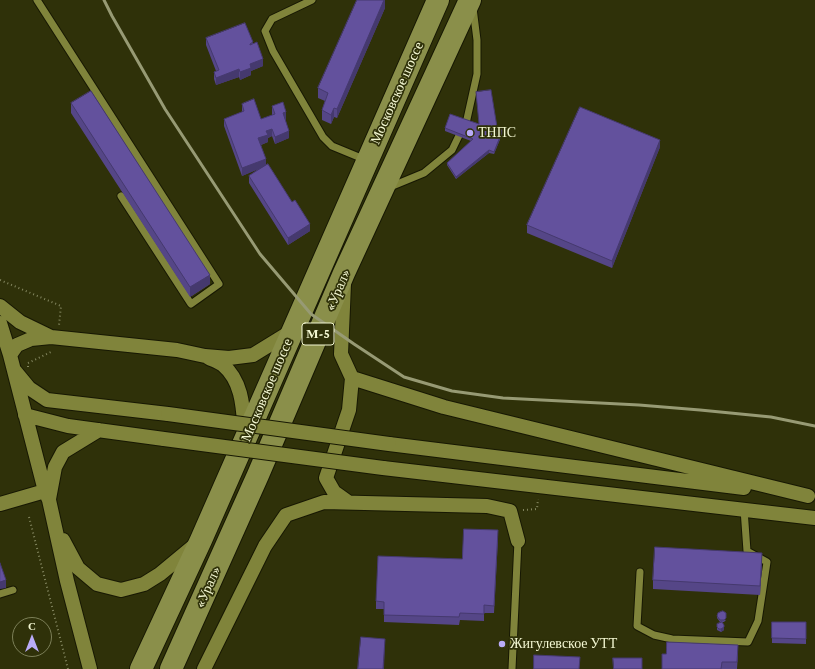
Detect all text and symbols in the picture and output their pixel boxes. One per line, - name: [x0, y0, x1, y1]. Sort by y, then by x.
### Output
- street label: Московское шоссе: [367, 39, 427, 147]
- place label: ТНПС: [478, 125, 516, 141]
- marker: ТНПС: [465, 128, 475, 138]
- street label: «Урал»: [322, 266, 354, 314]
- road number: М-5: [302, 323, 334, 345]
- street label: Московское шоссе: [238, 336, 296, 444]
- street label: «Урал»: [191, 563, 225, 611]
- north arrow: [12, 617, 52, 657]
- text: С: [28, 620, 36, 632]
- place label: Жигулевское УТТ: [510, 636, 617, 652]
- marker: Жигулевское УТТ: [497, 639, 507, 649]

